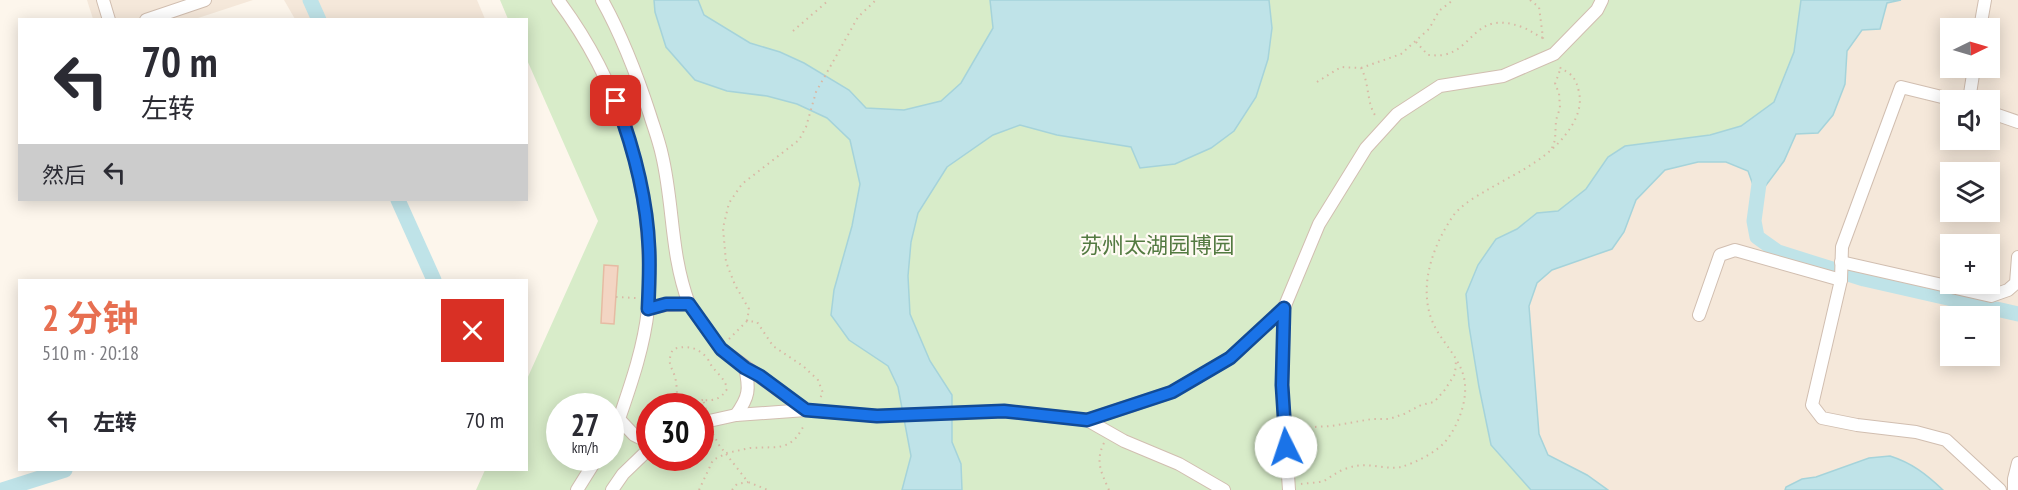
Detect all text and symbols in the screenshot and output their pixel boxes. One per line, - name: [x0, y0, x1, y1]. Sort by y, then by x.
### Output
- north arrow: [1940, 18, 2000, 78]
- map controls: [1940, 18, 2000, 366]
- text: 70 m: [141, 34, 218, 89]
- icon: left: [42, 42, 120, 120]
- pin: [590, 75, 641, 126]
- icon: arrive: [599, 84, 632, 117]
- button: sound: [1940, 90, 2000, 150]
- text: 左转: [141, 91, 195, 125]
- icon: left: [98, 156, 131, 189]
- text: 然后: [42, 161, 86, 189]
- button: layers: [1940, 162, 2000, 222]
- park label: 苏州太湖园博园: [1080, 231, 1234, 259]
- button: +: [1940, 234, 2000, 294]
- text: 2 分钟: [42, 294, 139, 341]
- button: close: [441, 299, 504, 362]
- button: −: [1940, 306, 2000, 366]
- text: 510 m · 20:18: [42, 340, 139, 366]
- speed limit sign: 30: [636, 393, 714, 471]
- icon: left: [42, 404, 75, 437]
- text: 27: [571, 405, 599, 444]
- text: 70 m: [465, 406, 504, 434]
- text: 左转: [93, 408, 137, 436]
- position arrow: [1254, 415, 1318, 479]
- text: km/h: [572, 438, 598, 457]

